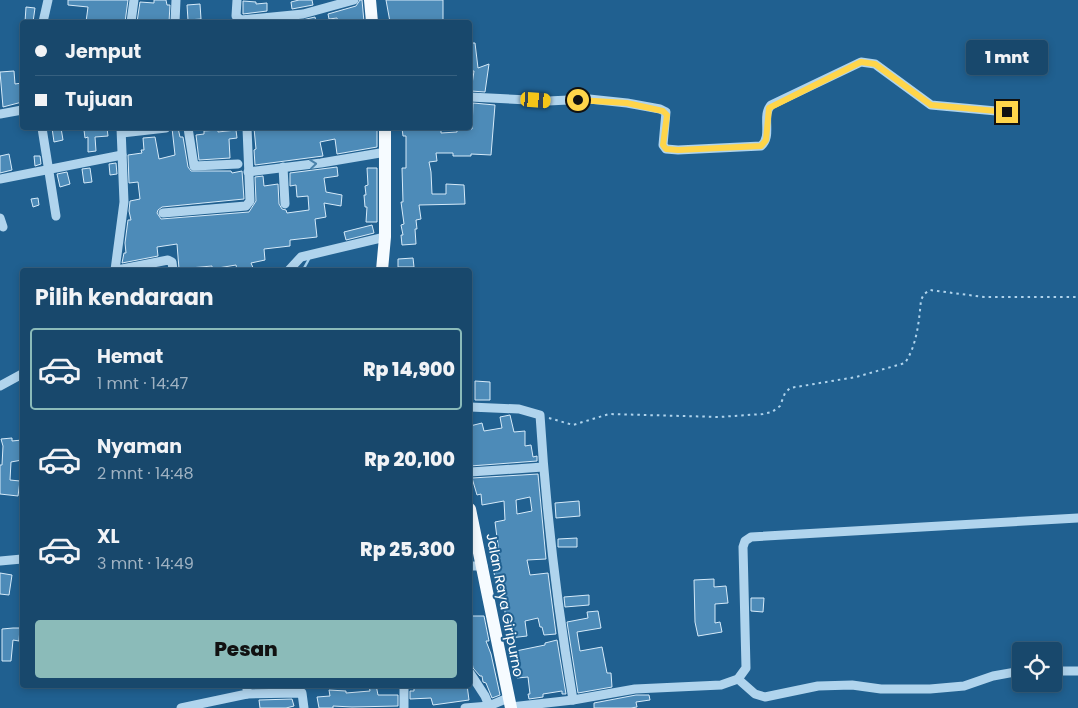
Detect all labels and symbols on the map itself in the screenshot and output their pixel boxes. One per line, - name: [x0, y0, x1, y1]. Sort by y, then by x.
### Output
- callout: 1 mnt: [966, 39, 1048, 74]
- route start: [567, 89, 589, 111]
- car: [520, 91, 551, 109]
- route end: [996, 101, 1018, 123]
- one-way arrow: [310, 159, 318, 170]
- street label: Jalan Raya Giripurno: [481, 531, 529, 679]

